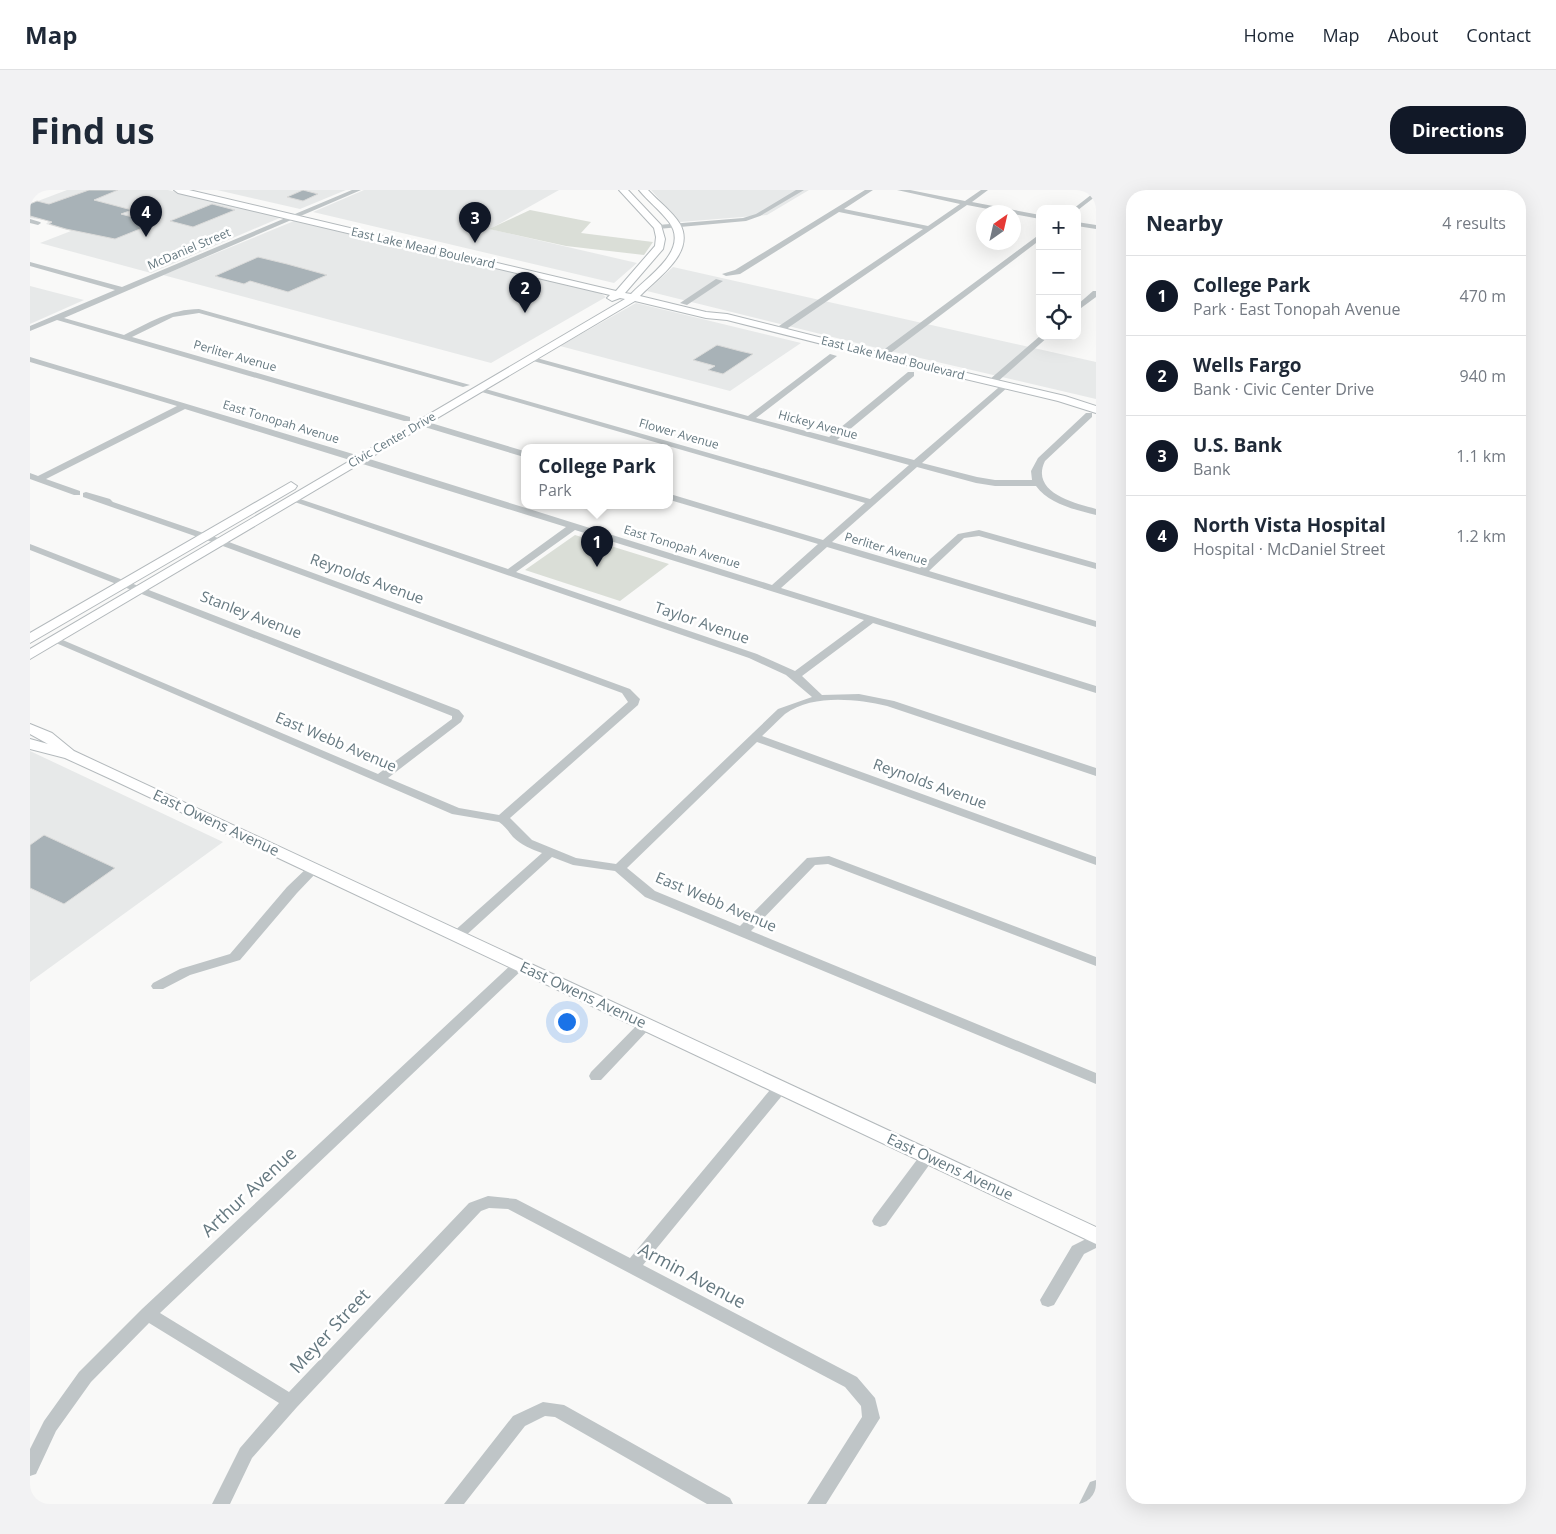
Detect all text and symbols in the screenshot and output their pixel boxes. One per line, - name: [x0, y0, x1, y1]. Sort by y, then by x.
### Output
- text: Map: [25, 18, 77, 51]
- text: Home: [1244, 23, 1294, 47]
- text: Map: [1322, 23, 1360, 47]
- text: About: [1388, 23, 1438, 47]
- text: Contact: [1466, 23, 1531, 47]
- button: Directions: [1390, 106, 1526, 154]
- text: Find us: [30, 107, 155, 154]
- pin: 4: [130, 196, 162, 237]
- pin: 3: [459, 202, 491, 243]
- north arrow: [976, 205, 1021, 250]
- map controls: [1036, 205, 1081, 340]
- button: +: [1036, 205, 1081, 250]
- text: Nearby: [1146, 209, 1223, 237]
- text: 4 results: [1442, 212, 1506, 234]
- street label: McDaniel Street: [145, 223, 233, 274]
- street label: East Lake Mead Boulevard: [349, 223, 497, 272]
- button: −: [1036, 250, 1081, 295]
- pin: 2: [509, 272, 541, 313]
- text: College Park: [1193, 272, 1310, 298]
- text: 1: [1157, 285, 1167, 307]
- text: 470 m: [1460, 285, 1506, 307]
- button: locate: [1036, 295, 1081, 340]
- text: Park · East Tonopah Avenue: [1193, 298, 1400, 320]
- street label: East Lake Mead Boulevard: [820, 331, 967, 384]
- street label: Perliter Avenue: [192, 336, 279, 376]
- text: Wells Fargo: [1193, 352, 1302, 378]
- text: 2: [1157, 365, 1167, 387]
- text: 940 m: [1460, 365, 1506, 387]
- text: Bank · Civic Center Drive: [1193, 378, 1374, 400]
- street label: East Tonopah Avenue: [221, 396, 342, 447]
- street label: Hickey Avenue: [777, 406, 860, 443]
- street label: Civic Center Drive: [345, 407, 439, 472]
- street label: Flower Avenue: [637, 414, 721, 453]
- text: U.S. Bank: [1193, 432, 1282, 458]
- popup: [521, 444, 673, 509]
- text: 3: [1157, 445, 1167, 467]
- text: 1.1 km: [1456, 445, 1506, 467]
- text: College Park: [538, 453, 656, 479]
- text: Bank: [1193, 458, 1230, 480]
- text: Park: [538, 479, 572, 501]
- text: North Vista Hospital: [1193, 512, 1386, 538]
- street label: East Tonopah Avenue: [622, 521, 743, 572]
- text: 4: [1157, 525, 1167, 547]
- text: 1.2 km: [1456, 525, 1506, 547]
- pin: 1: [581, 526, 613, 567]
- street label: Perliter Avenue: [843, 528, 930, 569]
- text: Hospital · McDaniel Street: [1193, 538, 1385, 560]
- street label: Reynolds Avenue: [308, 548, 427, 608]
- street label: Stanley Avenue: [198, 586, 305, 643]
- street label: Taylor Avenue: [652, 596, 752, 648]
- street label: East Webb Avenue: [273, 707, 400, 776]
- street label: Reynolds Avenue: [871, 753, 990, 813]
- street label: East Owens Avenue: [150, 784, 283, 860]
- street label: East Webb Avenue: [653, 867, 780, 936]
- street label: East Owens Avenue: [517, 956, 650, 1032]
- your location: [554, 1009, 580, 1035]
- street label: East Owens Avenue: [884, 1128, 1017, 1204]
- street label: Arthur Avenue: [196, 1141, 301, 1242]
- street label: Armin Avenue: [635, 1237, 750, 1313]
- street label: Meyer Street: [284, 1283, 375, 1378]

